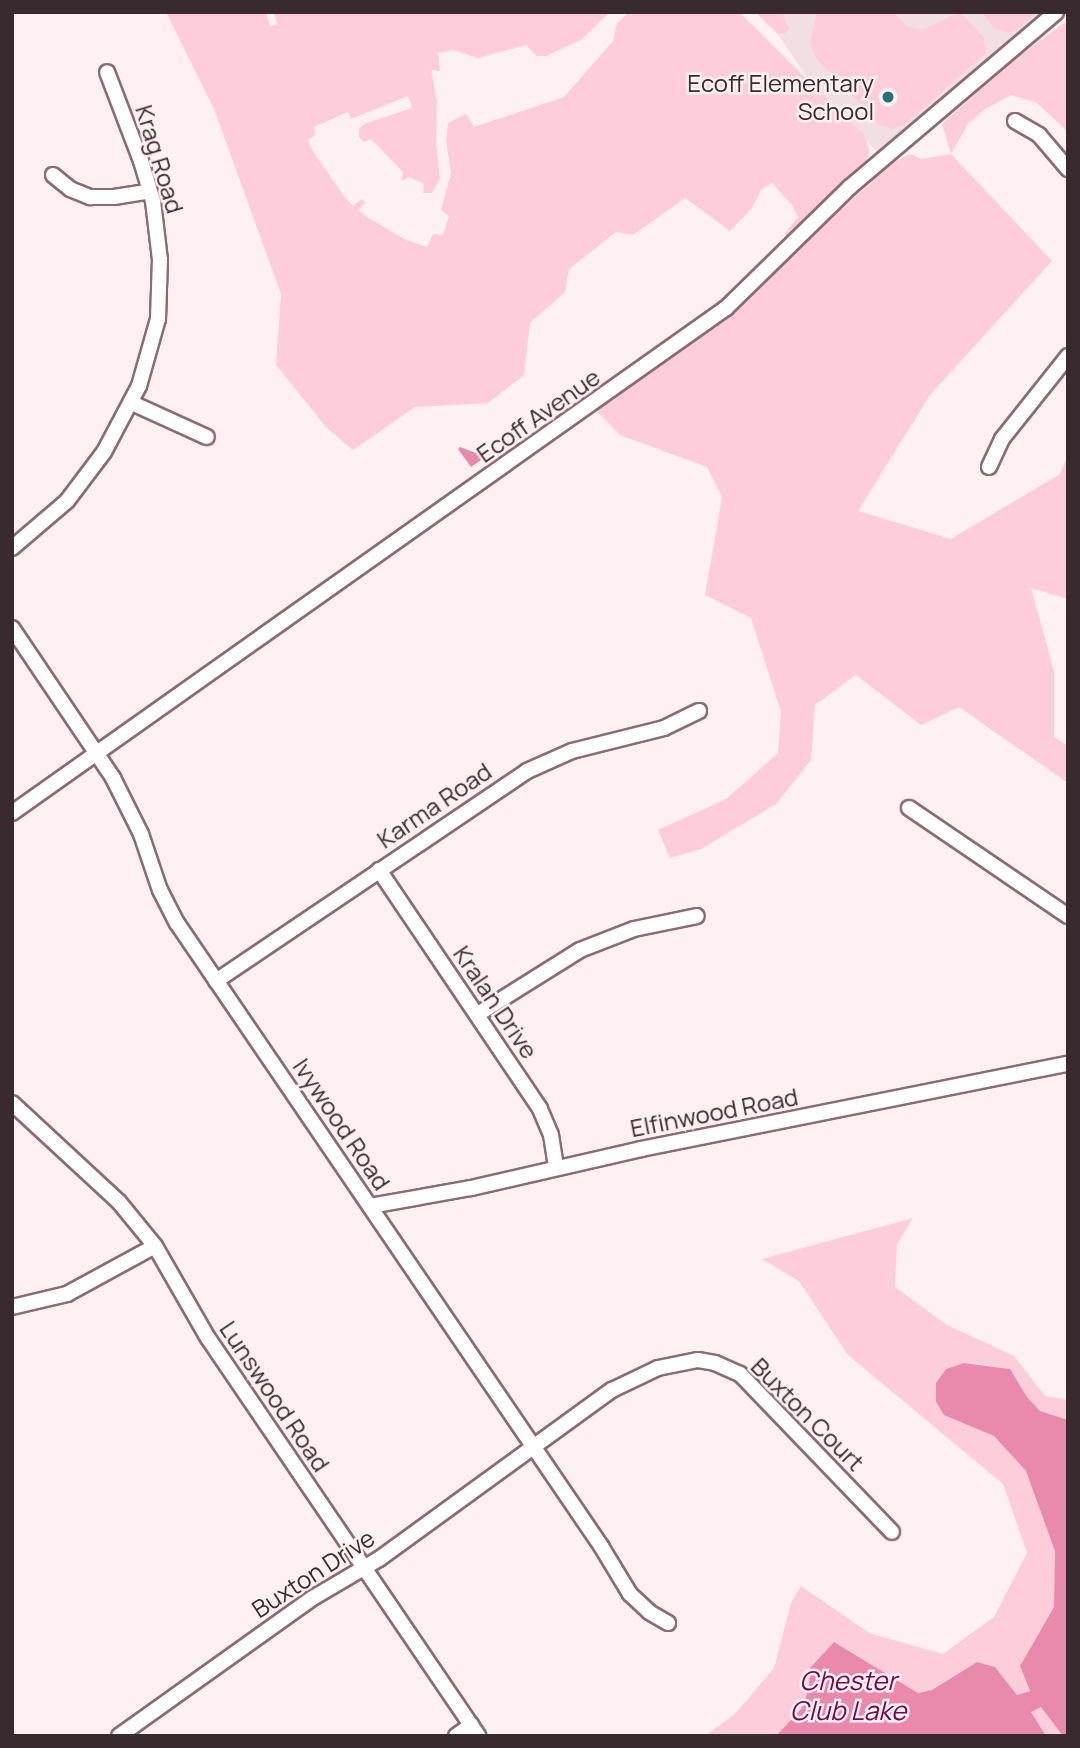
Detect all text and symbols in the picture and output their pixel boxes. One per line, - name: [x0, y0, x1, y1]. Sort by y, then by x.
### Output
- place label: Ecoff Elementary School: [687, 69, 874, 125]
- marker: Ecoff Elementary School: [880, 89, 896, 105]
- street label: Krag Road: [130, 101, 190, 217]
- street label: Ecoff Avenue: [471, 362, 605, 468]
- street label: Karma Road: [371, 756, 497, 854]
- street label: Kralan Drive: [448, 940, 544, 1064]
- street label: Ivywood Road: [287, 1053, 397, 1195]
- street label: Elfinwood Road: [628, 1082, 800, 1142]
- street label: Lunswood Road: [214, 1315, 336, 1477]
- street label: Buxton Court: [746, 1352, 870, 1476]
- street label: Buxton Drive: [246, 1523, 380, 1623]
- water label: Chester Club Lake: [790, 1665, 906, 1726]

